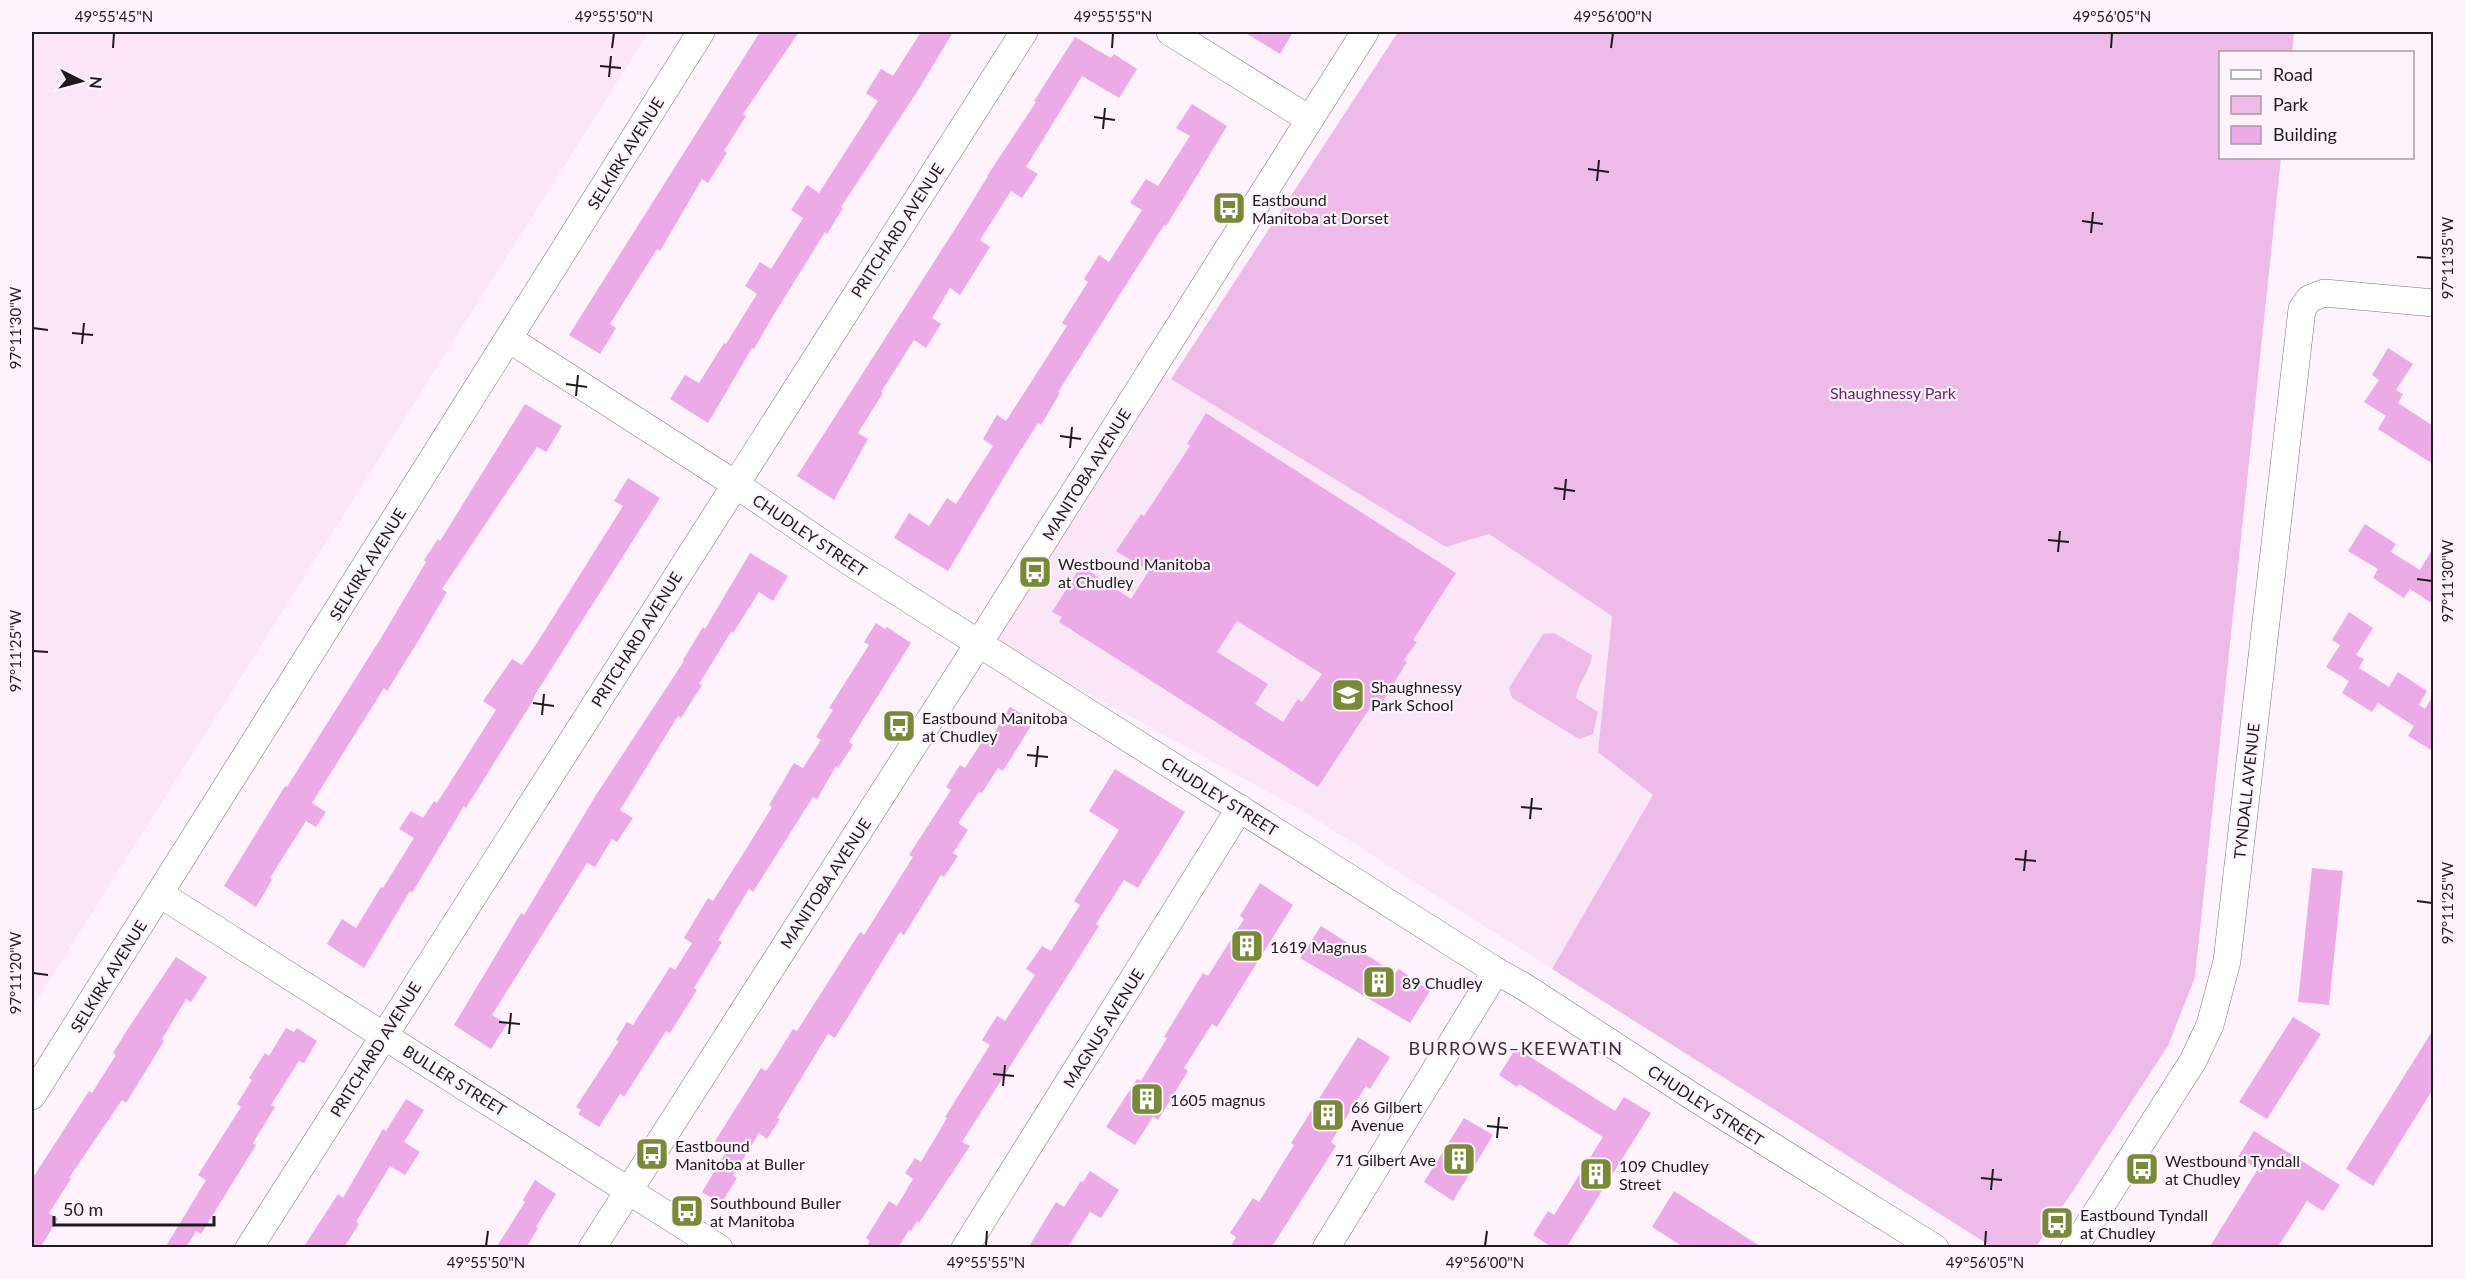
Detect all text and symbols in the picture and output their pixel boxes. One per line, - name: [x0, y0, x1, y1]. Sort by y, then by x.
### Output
- text: 49°55'45"N: [75, 7, 153, 25]
- text: 49°55'50"N: [575, 7, 653, 25]
- text: 49°55'55"N: [1074, 7, 1152, 25]
- text: 49°56'00"N: [1574, 7, 1652, 25]
- text: 49°56'05"N: [2073, 7, 2151, 25]
- north arrow: [51, 51, 111, 111]
- legend: [2219, 51, 2414, 159]
- text: Road: [2273, 63, 2313, 85]
- text: N: [86, 75, 107, 90]
- street label: SELKIRK AVENUE: [583, 93, 667, 213]
- text: Park: [2273, 93, 2309, 115]
- text: Building: [2273, 123, 2337, 145]
- street label: PRITCHARD AVENUE: [847, 159, 947, 301]
- bus stop icon: Eastbound Manitoba at Dorset: [1211, 190, 1247, 226]
- place label: Eastbound Manitoba at Dorset: [1252, 190, 1389, 227]
- text: 97°11'35"W: [2438, 216, 2456, 299]
- text: 97°11'30"W: [6, 286, 24, 369]
- park label: Shaughnessy Park: [1830, 383, 1957, 402]
- street label: MANITOBA AVENUE: [1038, 405, 1134, 543]
- street label: CHUDLEY STREET: [749, 490, 871, 581]
- street label: SELKIRK AVENUE: [325, 504, 409, 624]
- text: 97°11'30"W: [2438, 539, 2456, 622]
- bus stop icon: Westbound Manitoba at Chudley: [1017, 554, 1053, 590]
- place label: Westbound Manitoba at Chudley: [1058, 554, 1211, 591]
- street label: PRITCHARD AVENUE: [587, 568, 685, 710]
- text: 97°11'25"W: [6, 609, 24, 692]
- school or university icon: Shaughnessy Park School: [1330, 677, 1366, 713]
- place label: Shaughnessy Park School: [1371, 677, 1463, 714]
- bus stop icon: Eastbound Manitoba at Chudley: [881, 708, 917, 744]
- place label: Eastbound Manitoba at Chudley: [922, 708, 1068, 745]
- street label: TYNDALL AVENUE: [2229, 722, 2263, 860]
- street label: CHUDLEY STREET: [1158, 752, 1282, 840]
- street label: MANITOBA AVENUE: [776, 814, 874, 952]
- text: 97°11'25"W: [2438, 861, 2456, 944]
- street label: SELKIRK AVENUE: [66, 916, 150, 1036]
- building icon: 1619 Magnus: [1229, 928, 1265, 964]
- text: 97°11'20"W: [6, 931, 24, 1014]
- place label: 1619 Magnus: [1270, 937, 1367, 956]
- building icon: 89 Chudley: [1361, 964, 1397, 1000]
- street label: MAGNUS AVENUE: [1059, 965, 1147, 1091]
- place label: 89 Chudley: [1402, 973, 1483, 992]
- street label: PRITCHARD AVENUE: [326, 978, 424, 1120]
- district label: BURROWS–KEEWATIN: [1408, 1037, 1624, 1059]
- street label: BULLER STREET: [400, 1041, 511, 1120]
- street label: CHUDLEY STREET: [1645, 1061, 1768, 1150]
- building icon: 1605 magnus: [1129, 1081, 1165, 1117]
- place label: 1605 magnus: [1170, 1090, 1265, 1109]
- building icon: 66 Gilbert Avenue: [1310, 1097, 1346, 1133]
- place label: 66 Gilbert Avenue: [1351, 1097, 1422, 1134]
- bus stop icon: Eastbound Manitoba at Buller: [634, 1136, 670, 1172]
- place label: Eastbound Manitoba at Buller: [675, 1136, 805, 1173]
- building icon: 71 Gilbert Ave: [1441, 1141, 1477, 1177]
- place label: 71 Gilbert Ave: [1335, 1150, 1436, 1169]
- bus stop icon: Westbound Tyndall at Chudley: [2124, 1151, 2160, 1187]
- place label: Westbound Tyndall at Chudley: [2165, 1151, 2300, 1188]
- building icon: 109 Chudley Street: [1578, 1156, 1614, 1192]
- place label: 109 Chudley Street: [1619, 1156, 1709, 1193]
- scale bar: [54, 1189, 214, 1227]
- bus stop icon: Southbound Buller at Manitoba: [669, 1193, 705, 1229]
- place label: Southbound Buller at Manitoba: [710, 1193, 841, 1230]
- text: 50 m: [63, 1198, 103, 1220]
- bus stop icon: Eastbound Tyndall at Chudley: [2039, 1205, 2075, 1241]
- place label: Eastbound Tyndall at Chudley: [2080, 1205, 2208, 1242]
- text: 49°55'50"N: [447, 1253, 525, 1271]
- text: 49°55'55"N: [947, 1253, 1025, 1271]
- text: 49°56'00"N: [1446, 1253, 1524, 1271]
- text: 49°56'05"N: [1946, 1253, 2024, 1271]

